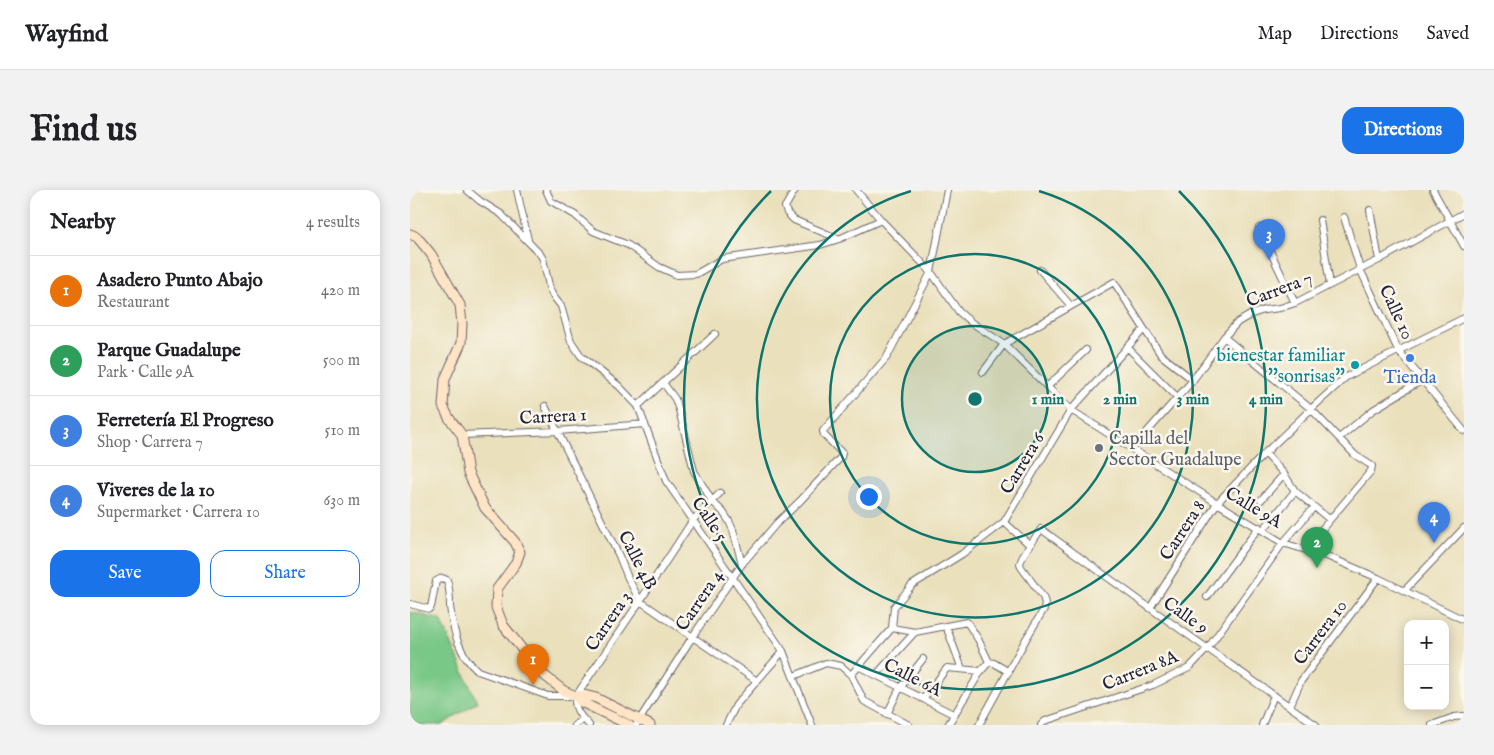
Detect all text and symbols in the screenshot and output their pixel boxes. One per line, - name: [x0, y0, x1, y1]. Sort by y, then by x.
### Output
- text: Wayfind: [25, 19, 108, 50]
- text: Map: [1258, 23, 1292, 46]
- text: Directions: [1320, 23, 1398, 46]
- text: Saved: [1426, 23, 1469, 46]
- button: Directions: [1342, 107, 1464, 154]
- text: Find us: [30, 108, 137, 153]
- text: Nearby: [50, 209, 115, 236]
- text: 4 results: [306, 213, 360, 233]
- pin: 3: [1253, 219, 1285, 260]
- street label: Carrera 7: [1243, 267, 1316, 313]
- text: Asadero Punto Abajo: [97, 269, 263, 293]
- text: 1: [63, 281, 69, 301]
- text: 420 m: [321, 281, 360, 301]
- street label: Calle 10: [1373, 281, 1418, 344]
- text: Restaurant: [97, 293, 170, 313]
- text: Parque Guadalupe: [97, 339, 241, 363]
- place label: bienestar familiar ''sonrisas'': [1217, 345, 1345, 389]
- text: 2: [62, 351, 70, 371]
- text: 500 m: [323, 351, 360, 371]
- marker: Tienda: [1404, 352, 1416, 364]
- marker: bienestar familiar ''sonrisas'': [1349, 359, 1361, 371]
- text: Park · Calle 9A: [97, 363, 194, 383]
- place label: Tienda: [1383, 367, 1437, 390]
- centre of rings: [966, 390, 984, 408]
- text: 1 min: [1032, 390, 1064, 409]
- text: 2 min: [1103, 390, 1137, 409]
- text: 3 min: [1177, 390, 1209, 409]
- text: 4 min: [1249, 390, 1283, 409]
- street label: Carrera 1: [519, 404, 587, 431]
- text: Ferretería El Progreso: [97, 409, 274, 433]
- text: 3: [63, 421, 69, 441]
- text: 510 m: [325, 421, 360, 441]
- street label: Carrera 6: [996, 428, 1051, 499]
- place label: Capilla del Sector Guadalupe: [1109, 428, 1242, 472]
- text: Shop · Carrera 7: [97, 433, 203, 453]
- marker: Capilla del Sector Guadalupe: [1093, 442, 1105, 454]
- text: Viveres de la 10: [97, 479, 215, 503]
- street label: Calle 9A: [1220, 482, 1287, 535]
- your location: [856, 484, 882, 510]
- text: 4: [62, 491, 70, 511]
- text: 630 m: [324, 491, 360, 511]
- street label: Calle 5: [685, 493, 732, 547]
- street label: Carrera 8: [1155, 496, 1211, 565]
- pin: 4: [1418, 502, 1450, 543]
- text: Supermarket · Carrera 10: [97, 503, 260, 523]
- street label: Calle 4B: [612, 527, 661, 594]
- pin: 2: [1301, 527, 1333, 568]
- button: Save: [50, 550, 200, 597]
- button: Share: [210, 550, 360, 597]
- street label: Carrera 4: [671, 566, 729, 636]
- street label: Carrera 3: [581, 588, 638, 656]
- street label: Calle 9: [1158, 592, 1212, 640]
- street label: Carrera 10: [1289, 596, 1353, 670]
- map controls: [1404, 620, 1449, 710]
- button: +: [1404, 620, 1449, 665]
- pin: 1: [517, 644, 549, 685]
- street label: Carrera 8A: [1099, 645, 1183, 697]
- street label: Calle 6A: [879, 654, 946, 703]
- button: −: [1404, 665, 1449, 710]

